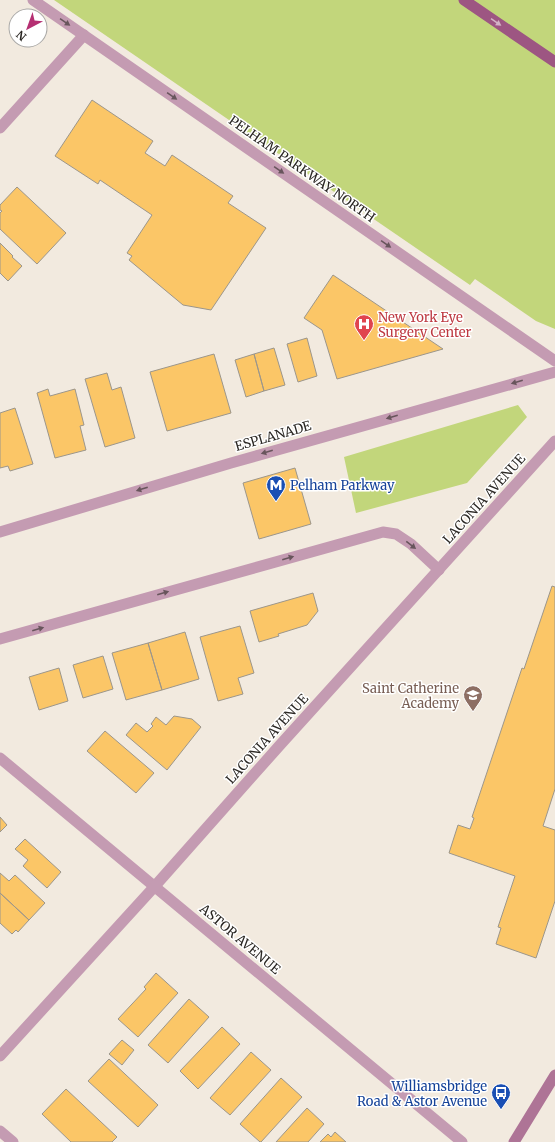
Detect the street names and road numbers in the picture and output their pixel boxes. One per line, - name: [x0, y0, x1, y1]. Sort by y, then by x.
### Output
- street label: PELHAM PARKWAY NORTH: [226, 112, 378, 226]
- street label: ESPLANADE: [233, 417, 314, 455]
- street label: LACONIA AVENUE: [439, 450, 529, 548]
- street label: LACONIA AVENUE: [222, 690, 312, 788]
- street label: ASTOR AVENUE: [195, 900, 284, 978]

